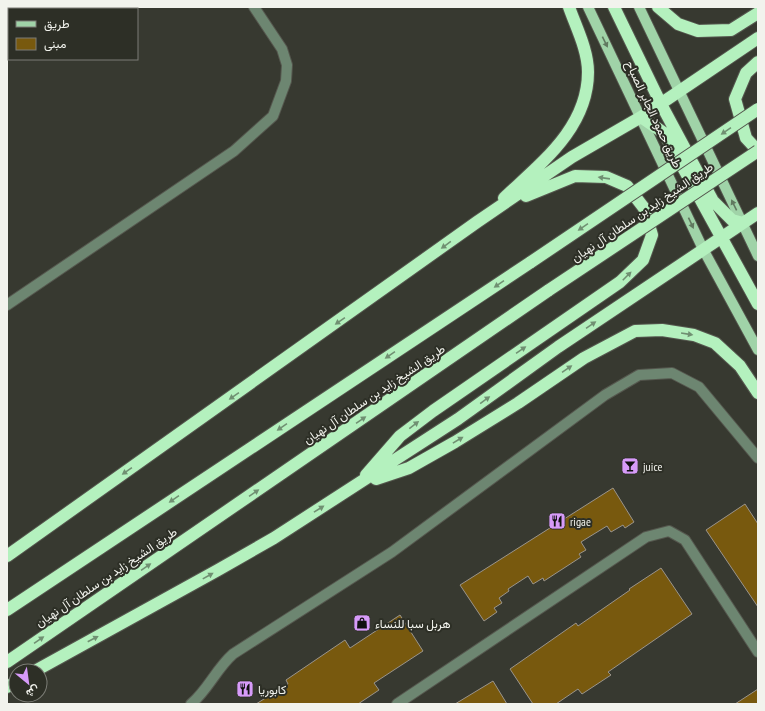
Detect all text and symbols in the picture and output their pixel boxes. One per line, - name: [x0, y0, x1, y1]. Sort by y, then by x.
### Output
- legend: [8, 8, 138, 60]
- text: طريق: [44, 16, 70, 32]
- text: مبنى: [44, 36, 66, 52]
- one-way arrow: [602, 36, 608, 48]
- street label: طريق حمود الجابر الصباح: [621, 58, 686, 171]
- one-way arrow: [720, 127, 731, 135]
- street label: طريق الشيخ زايد بن سلطان آل نهيان: [568, 159, 717, 267]
- one-way arrow: [597, 174, 610, 181]
- one-way arrow: [730, 199, 737, 210]
- one-way arrow: [688, 217, 694, 228]
- one-way arrow: [578, 223, 588, 231]
- one-way arrow: [440, 241, 451, 249]
- one-way arrow: [622, 271, 632, 281]
- one-way arrow: [493, 280, 505, 287]
- one-way arrow: [335, 317, 345, 325]
- one-way arrow: [586, 321, 596, 329]
- one-way arrow: [681, 331, 693, 337]
- street label: طريق الشيخ زايد بن سلطان آل نهيان: [300, 341, 449, 449]
- one-way arrow: [515, 347, 527, 354]
- one-way arrow: [385, 352, 396, 359]
- one-way arrow: [562, 365, 573, 373]
- one-way arrow: [228, 392, 239, 400]
- one-way arrow: [479, 396, 490, 404]
- one-way arrow: [355, 416, 366, 424]
- one-way arrow: [409, 421, 420, 429]
- one-way arrow: [277, 423, 287, 431]
- one-way arrow: [452, 436, 464, 443]
- bar icon: juice: [620, 456, 640, 476]
- place label: juice: [643, 459, 662, 474]
- one-way arrow: [122, 467, 133, 475]
- one-way arrow: [248, 489, 259, 497]
- one-way arrow: [169, 495, 179, 503]
- one-way arrow: [313, 506, 325, 513]
- restaurant icon: rigae: [547, 511, 567, 531]
- place label: rigae: [570, 514, 591, 529]
- street label: طريق الشيخ زايد بن سلطان آل نهيان: [32, 524, 181, 632]
- one-way arrow: [141, 563, 152, 571]
- one-way arrow: [202, 573, 214, 580]
- shop icon: هربل سبا للنساء: [352, 613, 372, 633]
- place label: هربل سبا للنساء: [375, 616, 451, 632]
- one-way arrow: [88, 635, 99, 642]
- one-way arrow: [34, 636, 44, 644]
- north arrow: [8, 663, 48, 703]
- restaurant icon: كابوريا: [235, 679, 255, 699]
- text: ش: [24, 682, 42, 701]
- place label: كابوريا: [258, 682, 286, 698]

